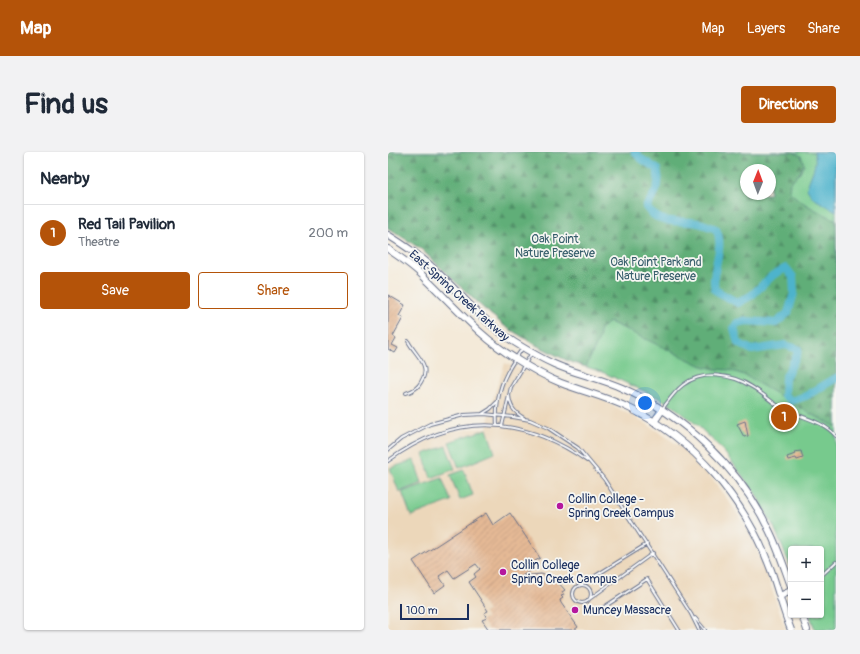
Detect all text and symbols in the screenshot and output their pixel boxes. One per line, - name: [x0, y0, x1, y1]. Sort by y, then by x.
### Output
- text: Map: [20, 16, 51, 40]
- text: Map: [702, 20, 725, 37]
- text: Layers: [747, 20, 785, 37]
- text: Share: [807, 20, 840, 37]
- button: Directions: [741, 86, 836, 123]
- text: Find us: [24, 87, 108, 122]
- north arrow: [740, 164, 776, 200]
- text: Nearby: [40, 168, 89, 189]
- text: Red Tail Pavilion: [78, 215, 175, 234]
- text: 1: [50, 225, 56, 241]
- text: 200 m: [309, 225, 348, 241]
- park label: Oak Point Nature Preserve: [515, 232, 595, 261]
- text: Theatre: [78, 234, 119, 250]
- street label: East Spring Creek Parkway: [406, 247, 512, 345]
- park label: Oak Point Park and Nature Preserve: [610, 255, 702, 284]
- button: Save: [40, 272, 190, 309]
- button: Share: [198, 272, 348, 309]
- your location: [635, 393, 655, 413]
- pin: 1: [771, 402, 797, 432]
- place label: Collin College - Spring Creek Campus: [568, 492, 675, 521]
- marker: Collin College - Spring Creek Campus: [555, 501, 565, 511]
- map controls: [788, 546, 824, 618]
- button: +: [788, 546, 824, 582]
- place label: Collin College Spring Creek Campus: [511, 558, 618, 587]
- marker: Collin College Spring Creek Campus: [498, 567, 508, 577]
- button: −: [788, 582, 824, 618]
- scale bar: [400, 602, 469, 621]
- place label: Muncey Massacre: [583, 603, 671, 618]
- text: 100 m: [406, 604, 437, 617]
- marker: Muncey Massacre: [570, 605, 580, 615]

